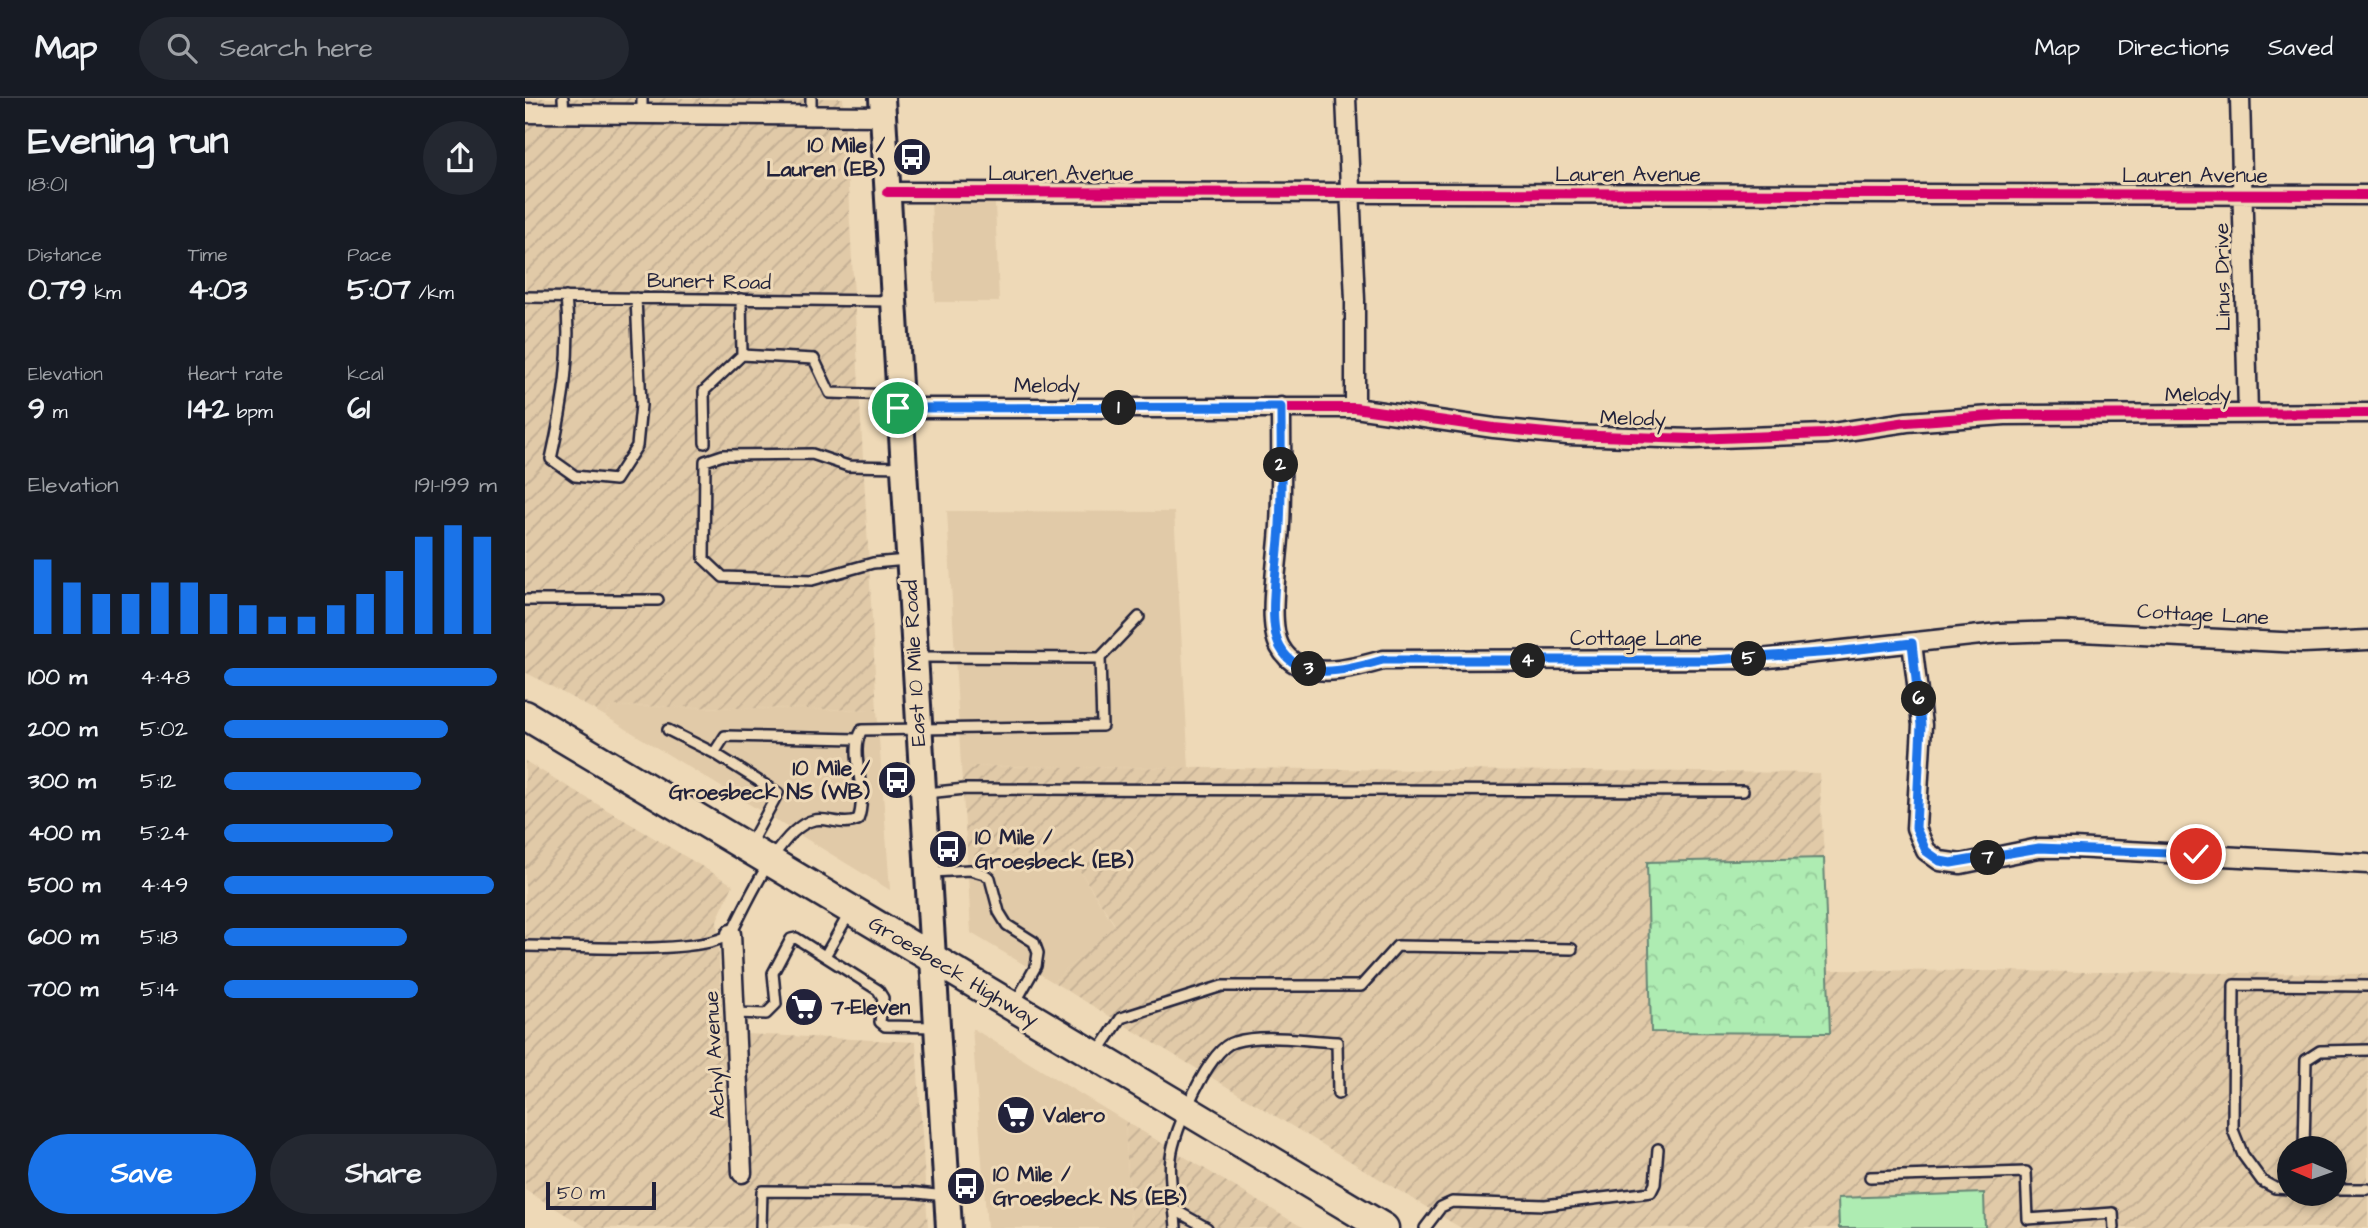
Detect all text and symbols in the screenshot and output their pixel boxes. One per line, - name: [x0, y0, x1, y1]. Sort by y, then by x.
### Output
- search box: [139, 17, 629, 80]
- text: Map: [35, 25, 97, 71]
- icon: search: [163, 29, 201, 67]
- text: Search here: [219, 30, 373, 66]
- text: Map: [2035, 31, 2080, 65]
- text: Directions: [2118, 31, 2230, 65]
- text: Saved: [2268, 31, 2333, 65]
- text: Evening run: [28, 116, 229, 168]
- button: share: [423, 121, 497, 195]
- place label: 10 Mile / Lauren (EB): [766, 131, 886, 184]
- bus stop icon: 10 Mile / Lauren (EB): [891, 136, 933, 178]
- street label: Lauren Avenue: [988, 159, 1134, 188]
- street label: Lauren Avenue: [1555, 160, 1701, 189]
- street label: Lauren Avenue: [2122, 161, 2268, 190]
- text: 18:01: [28, 168, 67, 200]
- street label: Linus Drive: [2207, 223, 2238, 331]
- text: Distance: [28, 242, 102, 269]
- text: Time: [188, 242, 227, 269]
- text: Pace: [347, 242, 391, 269]
- street label: Bunert Road: [647, 266, 772, 297]
- text: 0.79: [28, 269, 87, 311]
- text: 4:03: [188, 269, 247, 311]
- text: 5:07: [347, 269, 411, 311]
- text: km: [87, 280, 121, 307]
- text: /km: [411, 280, 454, 307]
- text: Elevation: [28, 361, 103, 388]
- text: Heart rate: [188, 361, 283, 388]
- text: kcal: [347, 361, 384, 388]
- street label: Melody: [1014, 371, 1081, 402]
- pin: [868, 378, 928, 438]
- street label: Melody: [2165, 379, 2232, 412]
- text: 9: [28, 388, 45, 430]
- text: 142: [188, 388, 229, 430]
- text: 61: [347, 388, 370, 430]
- icon: arrive: [879, 389, 917, 427]
- pin: 1: [1101, 390, 1137, 426]
- text: 1: [1117, 394, 1120, 421]
- text: m: [45, 399, 68, 426]
- text: bpm: [229, 399, 273, 426]
- street label: Melody: [1599, 403, 1667, 436]
- pin: 2: [1263, 448, 1299, 482]
- text: 2: [1275, 451, 1286, 478]
- text: Elevation: [28, 469, 119, 501]
- text: 191–199 m: [415, 469, 497, 501]
- street label: East 10 Mile Road: [896, 579, 933, 747]
- street label: Cottage Lane: [2136, 597, 2270, 634]
- street label: Cottage Lane: [1570, 624, 1702, 655]
- pin: 5: [1731, 642, 1767, 676]
- pin: 4: [1511, 644, 1545, 678]
- text: 5: [1742, 645, 1755, 672]
- text: 4: [1521, 647, 1534, 674]
- pin: 3: [1291, 652, 1327, 686]
- text: 3: [1304, 655, 1313, 682]
- text: 100 m: [28, 661, 87, 693]
- text: 4:48: [140, 661, 190, 693]
- pin: 6: [1901, 682, 1937, 716]
- text: 6: [1913, 685, 1924, 712]
- text: 200 m: [28, 713, 97, 745]
- text: 5:02: [140, 713, 188, 745]
- place label: 10 Mile / Groesbeck NS (WB): [669, 754, 871, 807]
- bus stop icon: 10 Mile / Groesbeck NS (WB): [876, 759, 918, 801]
- text: 300 m: [28, 765, 96, 797]
- text: 5:12: [140, 765, 176, 797]
- text: 400 m: [28, 817, 100, 849]
- text: 5:24: [140, 817, 189, 849]
- place label: 10 Mile / Groesbeck (EB): [975, 823, 1134, 876]
- pin: [2166, 824, 2226, 884]
- bus stop icon: 10 Mile / Groesbeck (EB): [927, 828, 969, 870]
- icon: check: [2177, 835, 2215, 873]
- pin: 7: [1971, 840, 2005, 876]
- text: 7: [1982, 844, 1993, 871]
- text: 500 m: [28, 869, 100, 901]
- text: 4:49: [140, 869, 188, 901]
- street label: Groesbeck Highway: [862, 909, 1045, 1036]
- text: 600 m: [28, 921, 99, 953]
- text: 5:18: [140, 921, 178, 953]
- text: 700 m: [28, 973, 98, 1005]
- text: 5:14: [140, 973, 179, 1005]
- supermarket icon: 7-Eleven: [783, 986, 825, 1028]
- street label: Achyl Avenue: [697, 990, 734, 1120]
- place label: 7-Eleven: [830, 993, 911, 1022]
- supermarket icon: Valero: [995, 1094, 1037, 1136]
- place label: Valero: [1042, 1101, 1105, 1130]
- button: Save: [28, 1134, 256, 1214]
- button: Share: [270, 1134, 497, 1214]
- north arrow: [2277, 1136, 2347, 1206]
- map controls: [2277, 1136, 2347, 1206]
- place label: 10 Mile / Groesbeck NS (EB): [993, 1160, 1187, 1213]
- bus stop icon: 10 Mile / Groesbeck NS (EB): [945, 1165, 987, 1207]
- scale bar: [546, 1179, 656, 1211]
- text: 50 m: [557, 1180, 605, 1207]

